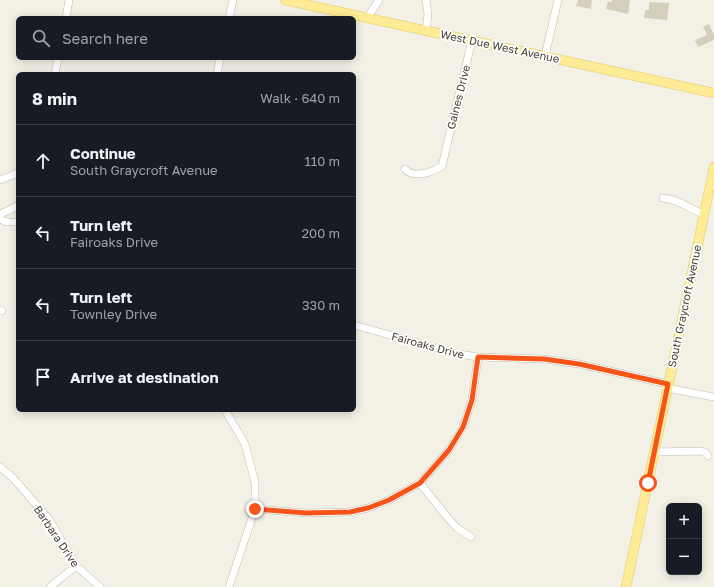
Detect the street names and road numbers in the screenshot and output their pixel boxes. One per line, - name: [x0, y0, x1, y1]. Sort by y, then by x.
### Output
- street label: West Due West Avenue: [439, 27, 561, 65]
- street label: Gaines Drive: [444, 63, 472, 131]
- street label: South Graycroft Avenue: [665, 244, 703, 368]
- street label: Fairoaks Drive: [390, 329, 466, 361]
- street label: Barbara Drive: [32, 503, 82, 569]

